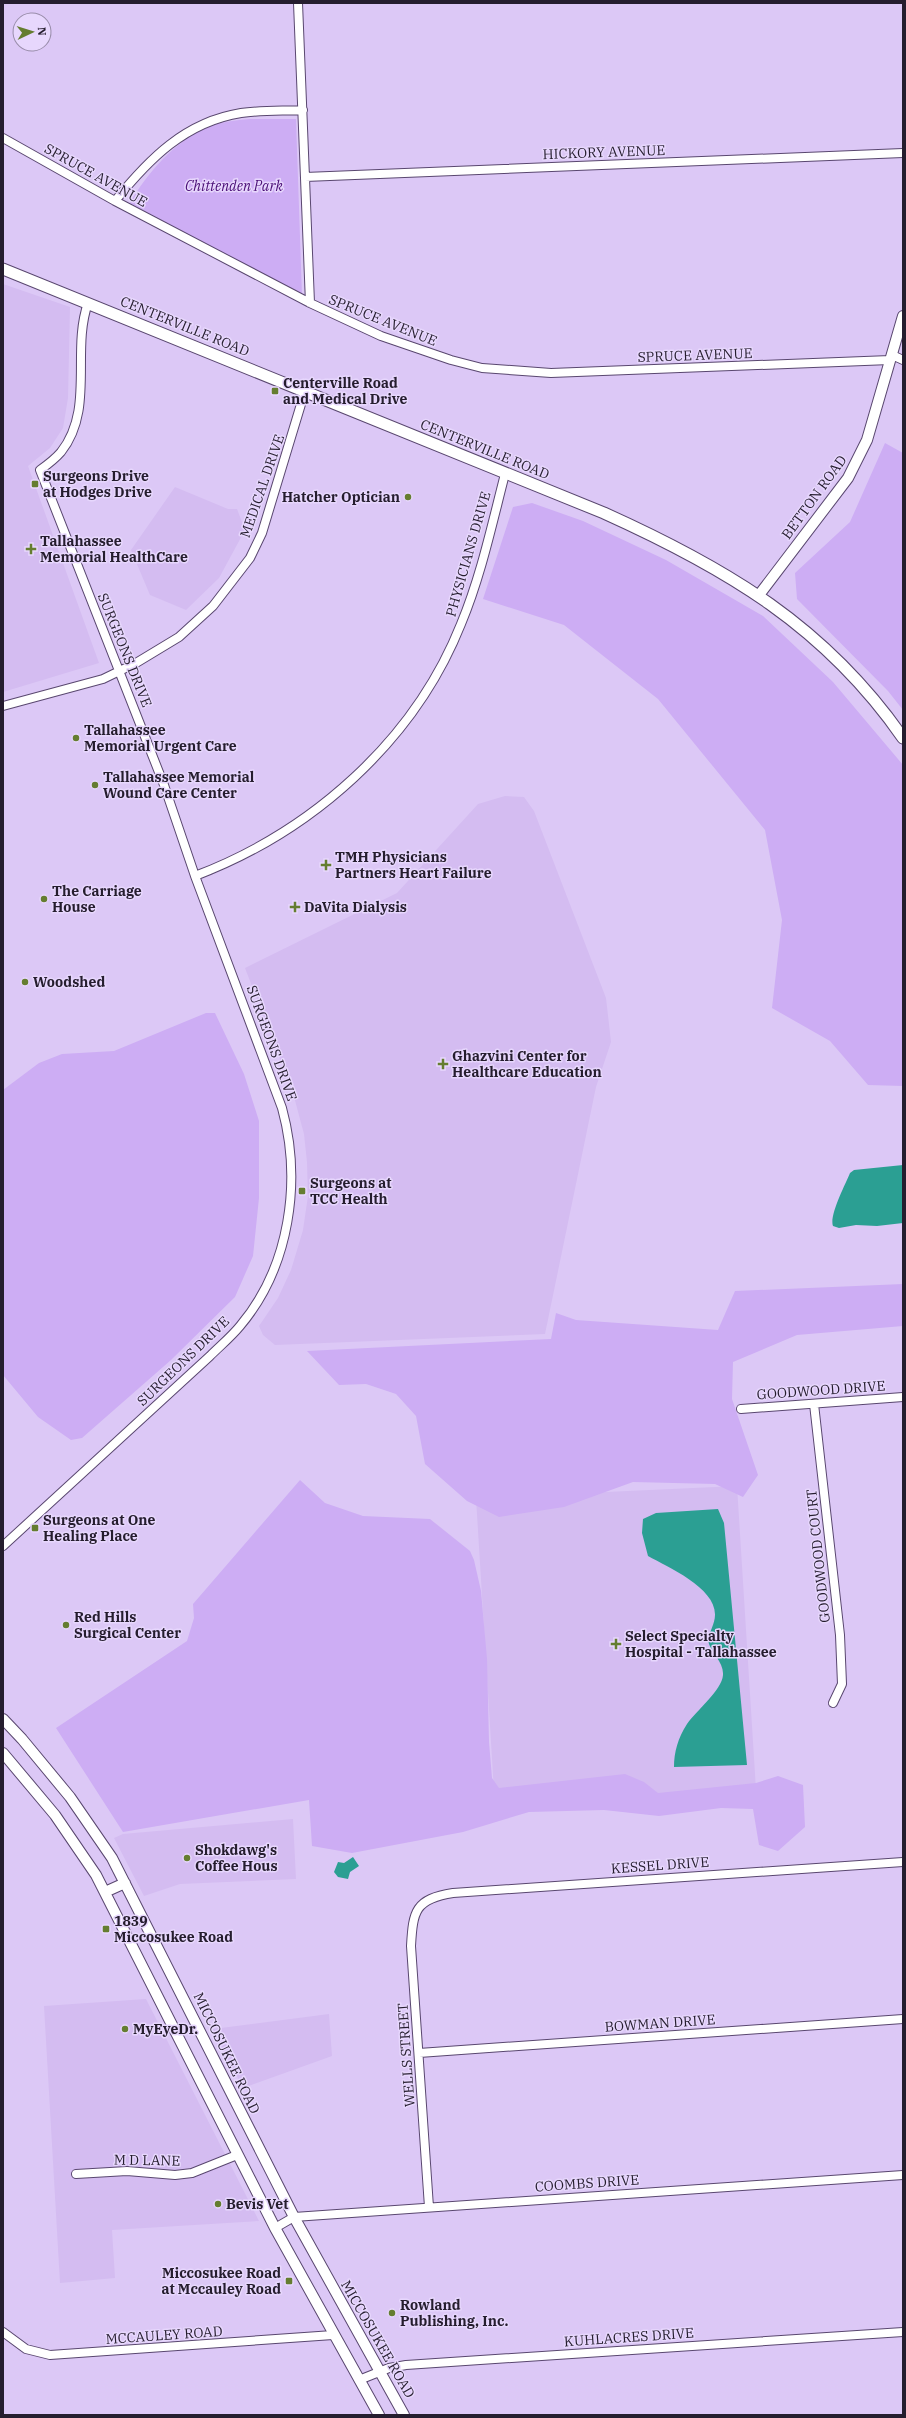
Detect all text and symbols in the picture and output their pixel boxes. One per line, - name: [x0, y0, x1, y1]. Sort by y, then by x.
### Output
- north arrow: [12, 12, 52, 52]
- text: N: [35, 26, 49, 36]
- street label: SPRUCE AVENUE: [41, 139, 151, 211]
- street label: HICKORY AVENUE: [542, 141, 666, 163]
- park label: Chittenden Park: [185, 177, 284, 195]
- street label: SPRUCE AVENUE: [326, 290, 440, 350]
- street label: CENTERVILLE ROAD: [118, 292, 252, 360]
- street label: SPRUCE AVENUE: [637, 344, 753, 366]
- place label: Centerville Road and Medical Drive: [283, 374, 408, 408]
- marker: Centerville Road and Medical Drive: [270, 386, 280, 396]
- street label: CENTERVILLE ROAD: [418, 415, 552, 483]
- street label: MEDICAL DRIVE: [236, 432, 288, 540]
- street label: BETTON ROAD: [777, 451, 851, 543]
- place label: Surgeons Drive at Hodges Drive: [43, 467, 152, 501]
- marker: Surgeons Drive at Hodges Drive: [30, 479, 40, 489]
- place label: Hatcher Optician: [282, 488, 400, 506]
- street label: PHYSICIANS DRIVE: [441, 489, 495, 619]
- marker: Hatcher Optician: [403, 492, 413, 502]
- place label: Tallahassee Memorial HealthCare: [40, 532, 188, 566]
- marker: Tallahassee Memorial HealthCare: [25, 543, 37, 555]
- street label: SURGEONS DRIVE: [94, 590, 156, 710]
- place label: Tallahassee Memorial Urgent Care: [84, 721, 237, 755]
- marker: Tallahassee Memorial Urgent Care: [71, 733, 81, 743]
- place label: Tallahassee Memorial Wound Care Center: [103, 768, 255, 802]
- marker: Tallahassee Memorial Wound Care Center: [90, 780, 100, 790]
- place label: TMH Physicians Partners Heart Failure: [335, 848, 492, 882]
- marker: TMH Physicians Partners Heart Failure: [320, 859, 332, 871]
- place label: The Carriage House: [52, 882, 142, 916]
- marker: The Carriage House: [39, 894, 49, 904]
- place label: DaVita Dialysis: [304, 898, 407, 916]
- marker: DaVita Dialysis: [289, 901, 301, 913]
- place label: Woodshed: [33, 973, 105, 991]
- marker: Woodshed: [20, 977, 30, 987]
- street label: SURGEONS DRIVE: [243, 983, 301, 1103]
- place label: Ghazvini Center for Healthcare Education: [452, 1047, 602, 1081]
- marker: Ghazvini Center for Healthcare Education: [437, 1058, 449, 1070]
- place label: Surgeons at TCC Health: [310, 1174, 391, 1208]
- marker: Surgeons at TCC Health: [297, 1186, 307, 1196]
- street label: SURGEONS DRIVE: [133, 1312, 233, 1410]
- street label: GOODWOOD DRIVE: [756, 1377, 886, 1403]
- street label: GOODWOOD COURT: [802, 1488, 834, 1624]
- place label: Surgeons at One Healing Place: [43, 1511, 156, 1545]
- marker: Surgeons at One Healing Place: [30, 1523, 40, 1533]
- place label: Red Hills Surgical Center: [74, 1608, 181, 1642]
- marker: Red Hills Surgical Center: [61, 1620, 71, 1630]
- place label: Select Specialty Hospital - Tallahassee: [625, 1627, 777, 1661]
- marker: Select Specialty Hospital - Tallahassee: [610, 1638, 622, 1650]
- place label: Shokdawg's Coffee Hous: [195, 1841, 278, 1875]
- marker: Shokdawg's Coffee Hous: [182, 1853, 192, 1863]
- street label: KESSEL DRIVE: [610, 1853, 710, 1877]
- place label: 1839 Miccosukee Road: [114, 1912, 233, 1946]
- marker: 1839 Miccosukee Road: [101, 1924, 111, 1934]
- street label: MICCOSUKEE ROAD: [190, 1989, 264, 2117]
- street label: WELLS STREET: [393, 2002, 419, 2108]
- street label: BOWMAN DRIVE: [604, 2010, 716, 2036]
- place label: MyEyeDr.: [133, 2020, 198, 2038]
- marker: MyEyeDr.: [120, 2024, 130, 2034]
- street label: M D LANE: [114, 2150, 180, 2170]
- street label: COOMBS DRIVE: [534, 2170, 640, 2196]
- place label: Bevis Vet: [226, 2195, 288, 2213]
- marker: Bevis Vet: [213, 2199, 223, 2209]
- place label: Miccosukee Road at Mccauley Road: [161, 2264, 281, 2298]
- marker: Miccosukee Road at Mccauley Road: [284, 2276, 294, 2286]
- street label: MICCOSUKEE ROAD: [337, 2277, 419, 2401]
- place label: Rowland Publishing, Inc.: [400, 2296, 508, 2330]
- marker: Rowland Publishing, Inc.: [387, 2308, 397, 2318]
- street label: MCCAULEY ROAD: [105, 2322, 223, 2348]
- street label: KUHLACRES DRIVE: [563, 2323, 695, 2351]

